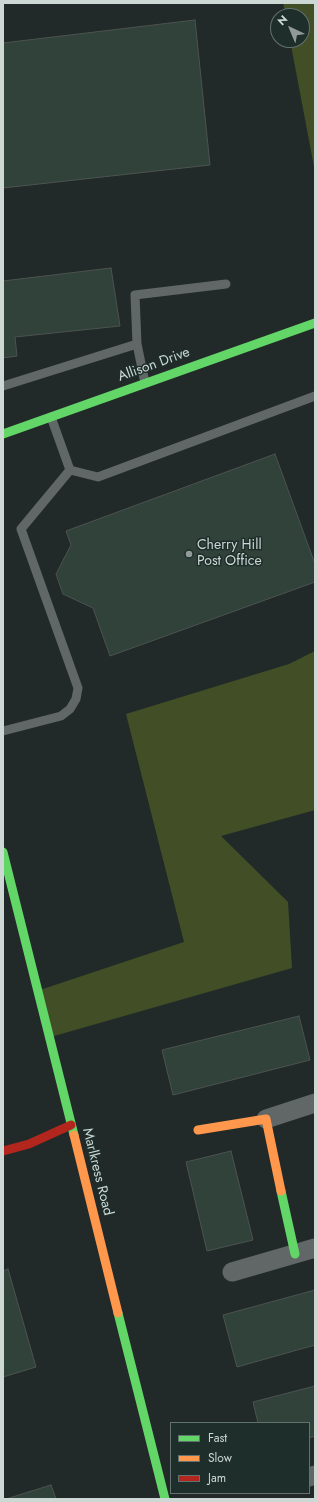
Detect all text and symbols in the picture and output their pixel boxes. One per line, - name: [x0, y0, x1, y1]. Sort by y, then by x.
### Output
- north arrow: [270, 8, 310, 48]
- text: N: [274, 11, 291, 29]
- street label: Allison Drive: [116, 344, 192, 386]
- place label: Cherry Hill Post Office: [197, 538, 262, 570]
- marker: Cherry Hill Post Office: [184, 549, 194, 559]
- street label: Marlkress Road: [78, 1126, 116, 1218]
- legend: [170, 1422, 310, 1494]
- text: Fast: [208, 1429, 227, 1447]
- text: Slow: [208, 1449, 232, 1467]
- text: Jam: [208, 1469, 226, 1487]

